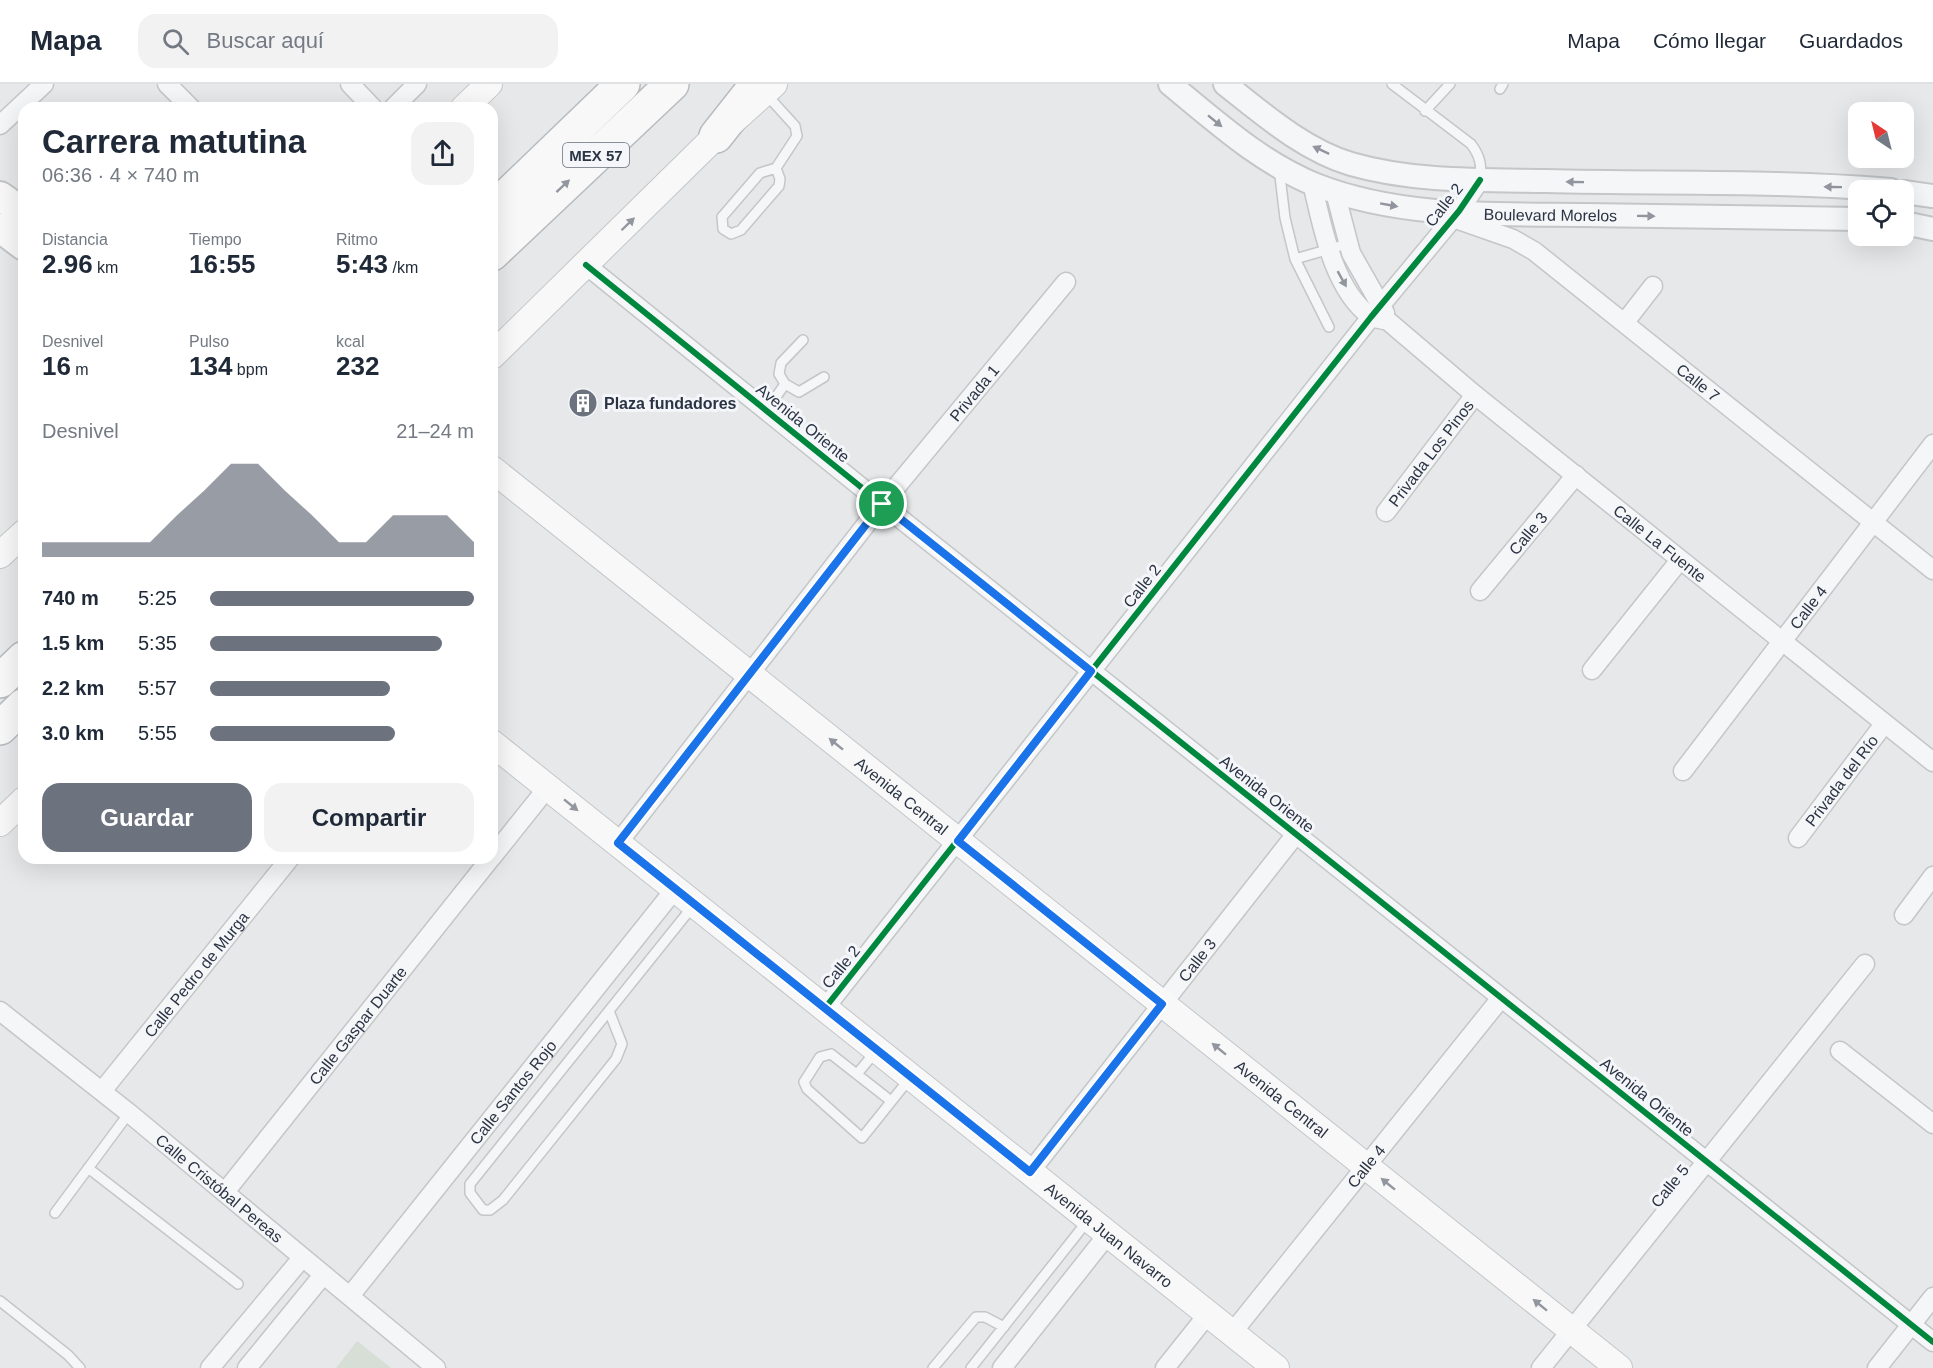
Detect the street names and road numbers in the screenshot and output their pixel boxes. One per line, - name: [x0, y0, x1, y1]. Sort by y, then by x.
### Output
- road number: MEX 57: [563, 143, 629, 167]
- street label: Calle 2: [1422, 180, 1466, 230]
- street label: Boulevard Morelos: [1483, 205, 1617, 224]
- street label: Calle 7: [1673, 360, 1723, 405]
- street label: Privada 1: [946, 361, 1002, 424]
- street label: Avenida Oriente: [753, 380, 853, 466]
- street label: Privada Los Pinos: [1385, 397, 1477, 510]
- street label: Calle La Fuente: [1611, 501, 1709, 585]
- street label: Calle 3: [1505, 509, 1550, 558]
- street label: Calle 2: [1120, 561, 1164, 611]
- street label: Calle 4: [1786, 582, 1830, 632]
- street label: Privada del Río: [1802, 732, 1881, 829]
- street label: Avenida Oriente: [1217, 752, 1317, 836]
- street label: Avenida Central: [852, 754, 951, 838]
- street label: Calle Pedro de Murga: [141, 908, 252, 1040]
- street label: Calle 3: [1175, 935, 1219, 985]
- street label: Calle 2: [819, 942, 863, 992]
- street label: Calle Gaspar Duarte: [306, 963, 410, 1088]
- street label: Calle Santos Rojo: [466, 1037, 560, 1147]
- street label: Avenida Oriente: [1597, 1054, 1697, 1140]
- street label: Avenida Central: [1232, 1057, 1331, 1141]
- street label: Calle Cristóbal Pereas: [153, 1131, 286, 1246]
- street label: Calle 4: [1344, 1141, 1388, 1191]
- street label: Calle 5: [1648, 1161, 1692, 1211]
- street label: Avenida Juan Navarro: [1042, 1179, 1176, 1291]

